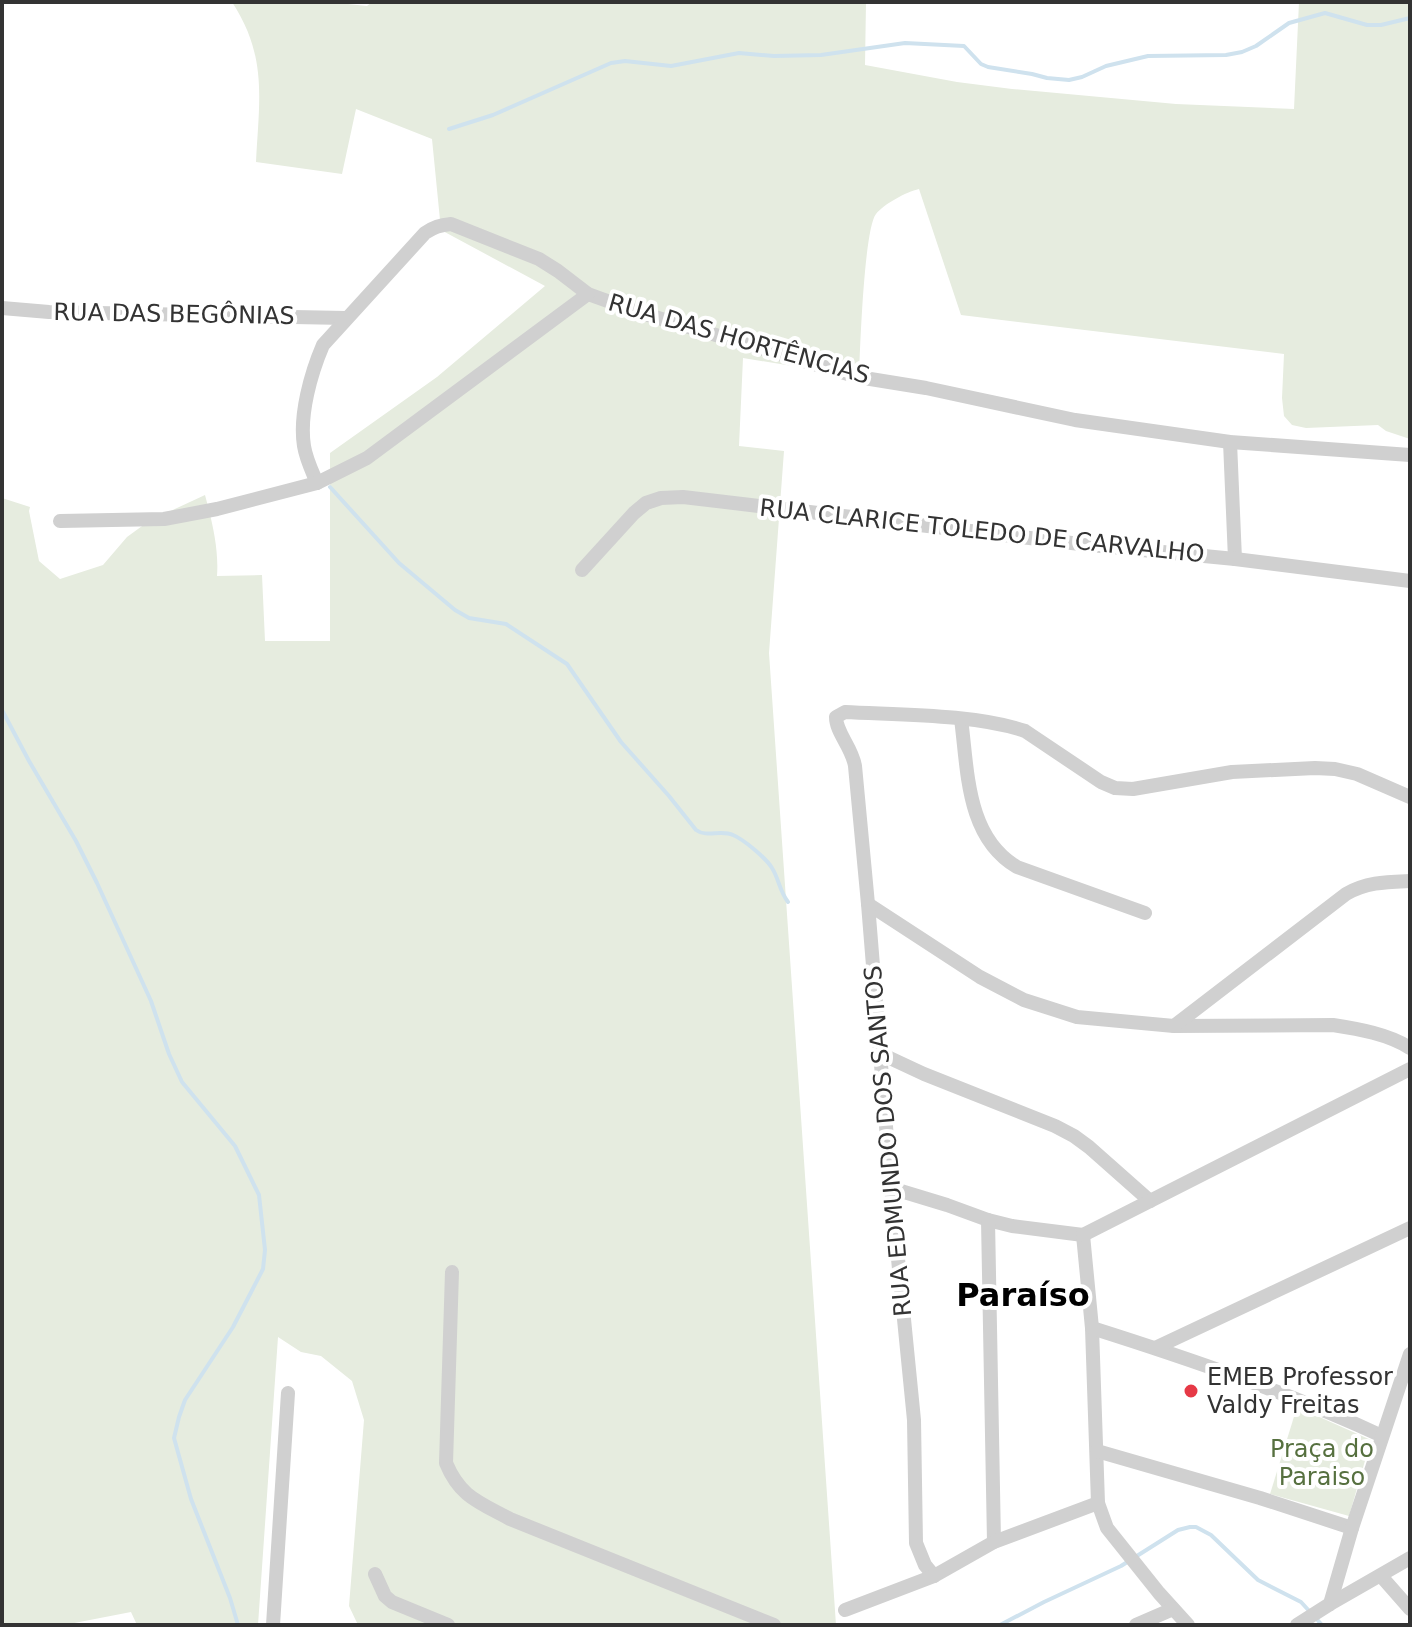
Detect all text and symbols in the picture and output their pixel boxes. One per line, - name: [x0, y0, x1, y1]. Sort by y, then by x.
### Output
- street label: RUA DAS HORTÊNCIAS: [605, 287, 873, 390]
- street label: RUA DAS BEGÔNIAS: [53, 296, 295, 330]
- street label: RUA CLARICE TOLEDO DE CARVALHO: [758, 494, 1206, 568]
- street label: RUA EDMUNDO DOS SANTOS: [859, 964, 917, 1318]
- district label: Paraíso: [956, 1276, 1090, 1314]
- place label: EMEB Professor Valdy Freitas: [1207, 1363, 1393, 1419]
- marker: EMEB Professor Valdy Freitas: [1182, 1382, 1200, 1400]
- park label: Praça do Paraiso: [1270, 1435, 1374, 1491]

